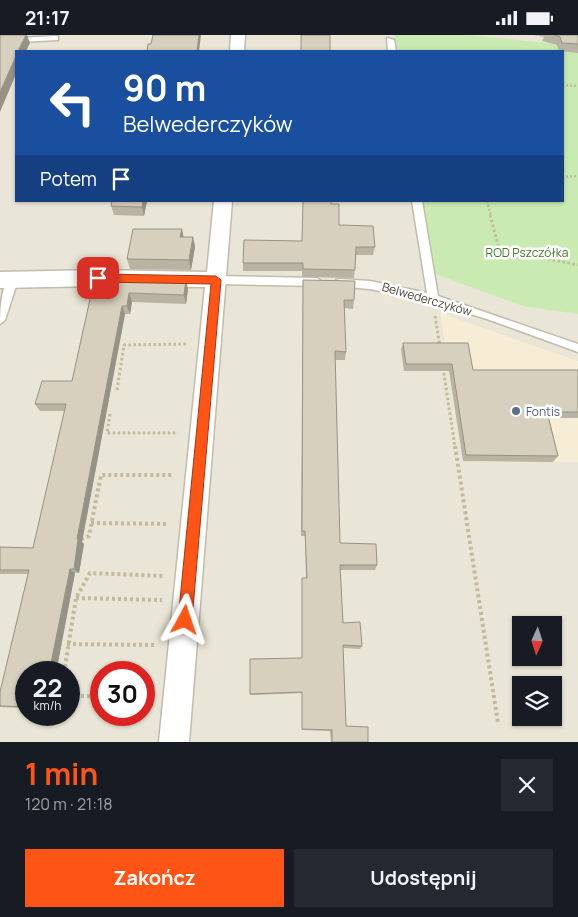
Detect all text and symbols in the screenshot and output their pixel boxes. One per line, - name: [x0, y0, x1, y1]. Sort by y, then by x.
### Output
- text: 21:17: [25, 5, 70, 31]
- text: 90 m: [123, 64, 206, 112]
- icon: left: [40, 70, 105, 135]
- text: Belwederczyków: [123, 109, 293, 139]
- icon: arrive: [107, 165, 135, 193]
- text: Potem: [40, 166, 97, 192]
- park label: ROD Pszczółka: [486, 244, 568, 261]
- pin: [77, 257, 119, 299]
- icon: arrive: [84, 264, 112, 292]
- street label: Belwederczyków: [380, 278, 474, 320]
- place label: Fontis: [526, 403, 560, 420]
- marker: Fontis: [510, 405, 522, 417]
- position arrow: [158, 593, 210, 645]
- north arrow: [512, 616, 562, 666]
- map controls: [512, 616, 562, 726]
- speed limit sign: 30: [90, 661, 155, 726]
- text: 22: [33, 670, 62, 705]
- button: layers: [512, 676, 562, 726]
- text: km/h: [34, 697, 61, 714]
- text: 1 min: [25, 753, 98, 794]
- button: close: [501, 759, 553, 811]
- text: 120 m · 21:18: [25, 793, 113, 815]
- button: Zakończ: [25, 849, 284, 907]
- button: Udostępnij: [294, 849, 553, 907]

